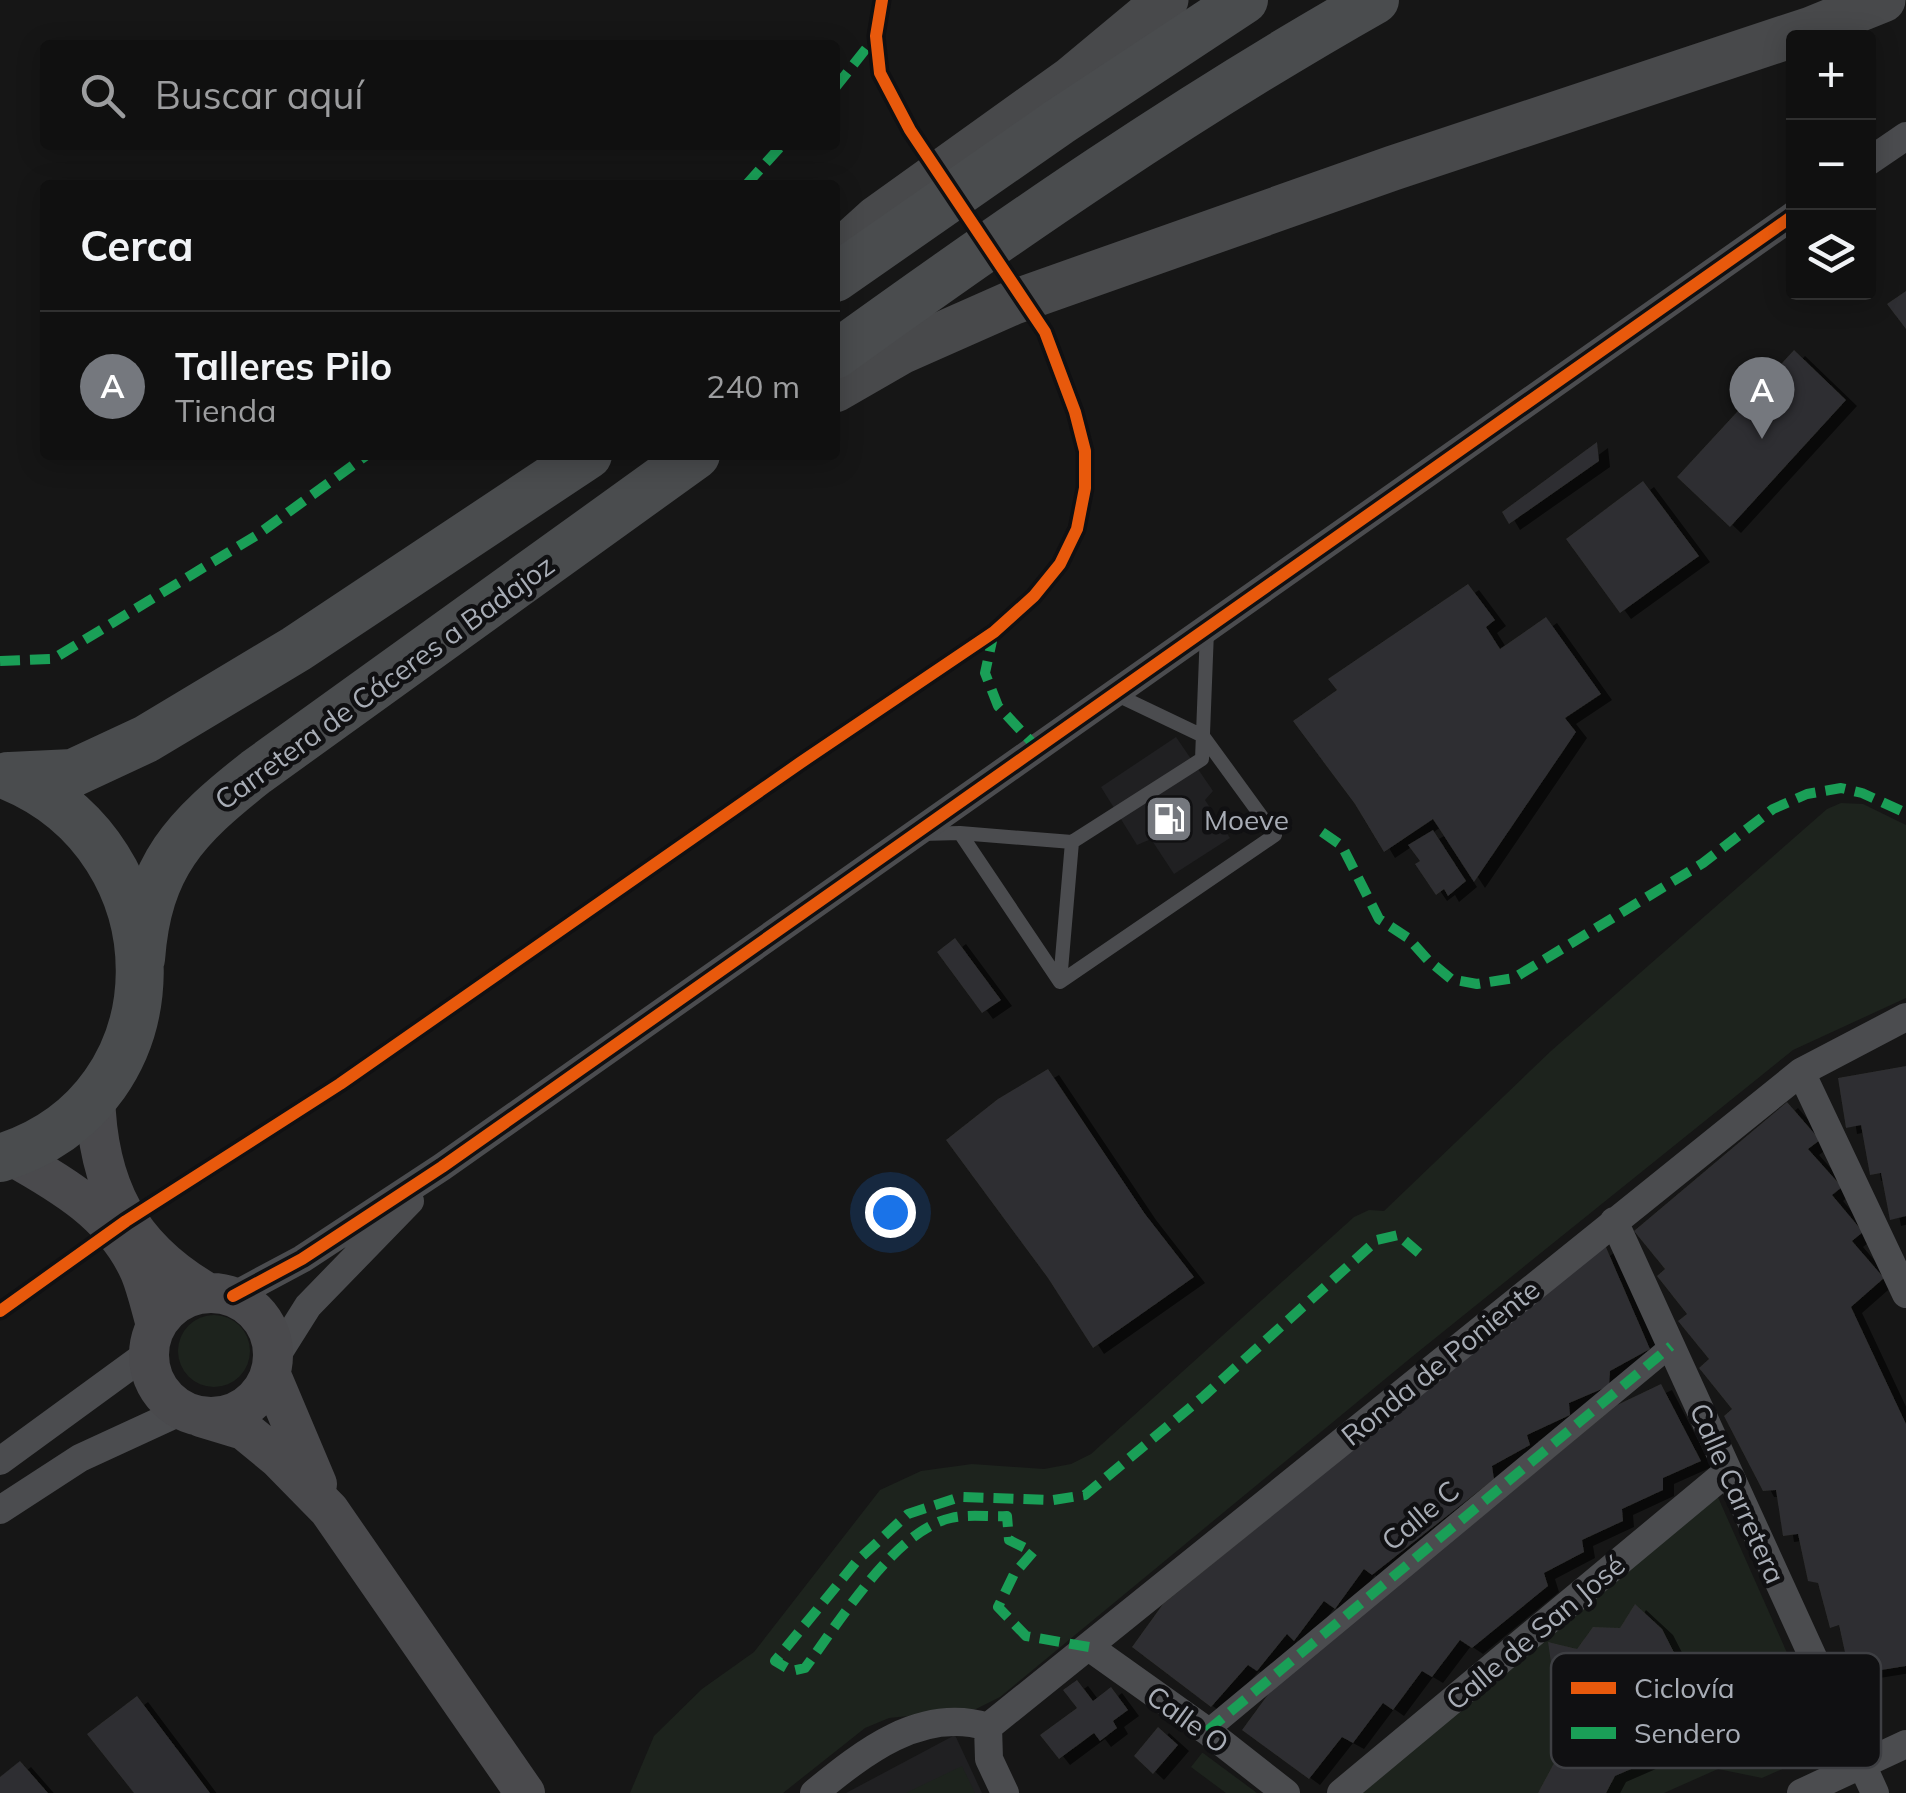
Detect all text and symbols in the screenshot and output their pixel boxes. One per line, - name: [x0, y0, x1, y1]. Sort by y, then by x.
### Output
- map controls: [1786, 30, 1876, 300]
- button: +: [1786, 30, 1876, 120]
- search box: [40, 40, 840, 150]
- icon: search: [75, 68, 130, 123]
- text: Buscar aquí: [155, 71, 363, 119]
- button: −: [1786, 120, 1876, 210]
- button: layers: [1786, 210, 1876, 300]
- text: Cerca: [80, 219, 194, 272]
- text: Talleres Pilo: [175, 342, 392, 390]
- pin: A: [1730, 356, 1794, 439]
- text: A: [100, 366, 125, 406]
- text: 240 m: [706, 366, 800, 406]
- text: Tienda: [175, 390, 277, 430]
- street label: Carretera de Cáceres a Badajoz: [207, 547, 561, 817]
- fuel station icon: Moeve: [1143, 793, 1195, 845]
- place label: Moeve: [1204, 802, 1289, 837]
- your location: [865, 1187, 916, 1238]
- street label: Ronda de Poniente: [1334, 1271, 1546, 1453]
- street label: Calle Carretera: [1683, 1397, 1793, 1589]
- street label: Calle C: [1374, 1473, 1466, 1557]
- street label: Calle de San José: [1438, 1547, 1632, 1717]
- legend: [1551, 1653, 1881, 1768]
- text: Ciclovía: [1634, 1670, 1734, 1705]
- street label: Calle O: [1140, 1678, 1236, 1760]
- text: Sendero: [1634, 1715, 1741, 1750]

